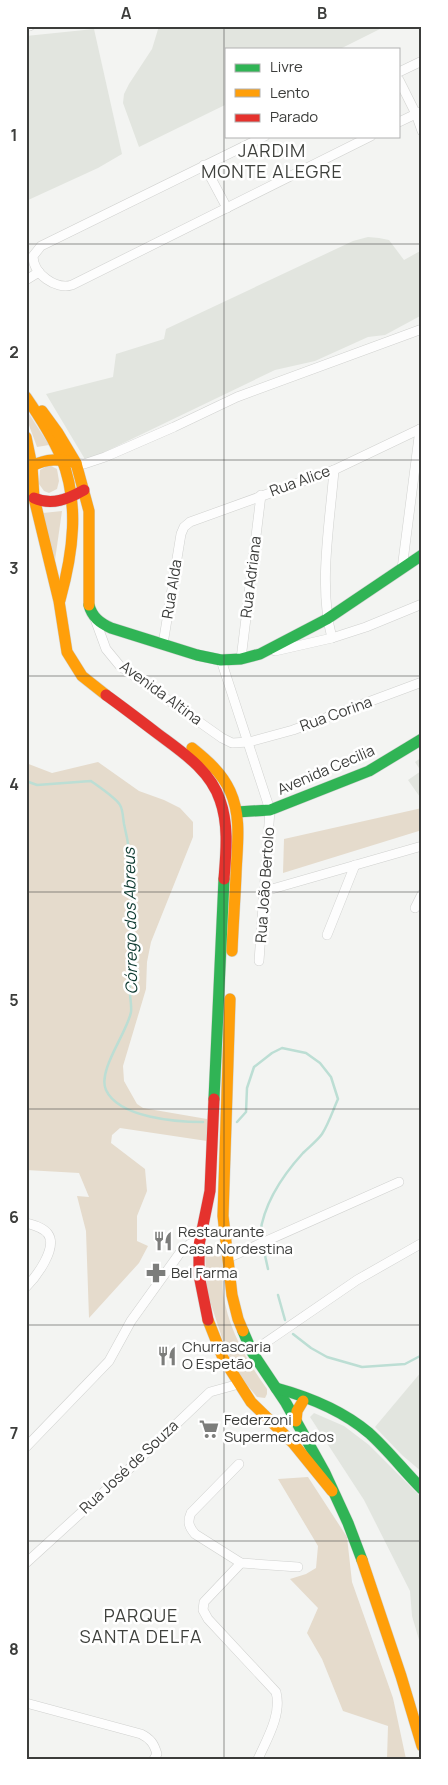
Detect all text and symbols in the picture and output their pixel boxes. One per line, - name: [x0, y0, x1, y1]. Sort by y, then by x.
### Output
- text: A: [121, 2, 132, 24]
- text: B: [317, 2, 327, 24]
- legend: [225, 48, 400, 138]
- text: Livre: [270, 56, 303, 77]
- text: Lento: [270, 82, 310, 103]
- text: Parado: [270, 106, 318, 127]
- text: 1: [10, 124, 18, 146]
- district label: JARDIM MONTE ALEGRE: [201, 138, 343, 183]
- text: 2: [9, 341, 19, 363]
- street label: Rua Alice: [267, 460, 333, 501]
- street label: Rua Adriana: [235, 535, 266, 619]
- text: 3: [9, 557, 19, 579]
- street label: Rua Alda: [156, 558, 187, 620]
- street label: Avenida Altina: [116, 656, 207, 730]
- street label: Rua Corina: [297, 691, 375, 736]
- street label: Avenida Cecilia: [274, 740, 378, 799]
- text: 4: [9, 773, 19, 795]
- street label: Rua João Bertolo: [250, 826, 279, 944]
- water label: Córrego dos Abreus: [118, 846, 142, 995]
- text: 5: [9, 989, 19, 1011]
- text: 6: [9, 1206, 19, 1228]
- place label: Restaurante Casa Nordestina: [178, 1221, 293, 1259]
- restaurant icon: Restaurante Casa Nordestina: [152, 1230, 174, 1252]
- pharmacy icon: Bel Farma: [145, 1262, 167, 1284]
- place label: Bel Farma: [171, 1262, 238, 1283]
- place label: Churrascaria O Espetão: [182, 1336, 271, 1374]
- restaurant icon: Churrascaria O Espetão: [156, 1345, 178, 1367]
- place label: Federzoni Supermercados: [224, 1409, 334, 1447]
- street label: Rua José de Souza: [74, 1415, 183, 1518]
- supermarket icon: Federzoni Supermercados: [198, 1418, 220, 1440]
- text: 7: [10, 1422, 18, 1444]
- district label: PARQUE SANTA DELFA: [79, 1603, 203, 1648]
- text: 8: [9, 1638, 19, 1660]

